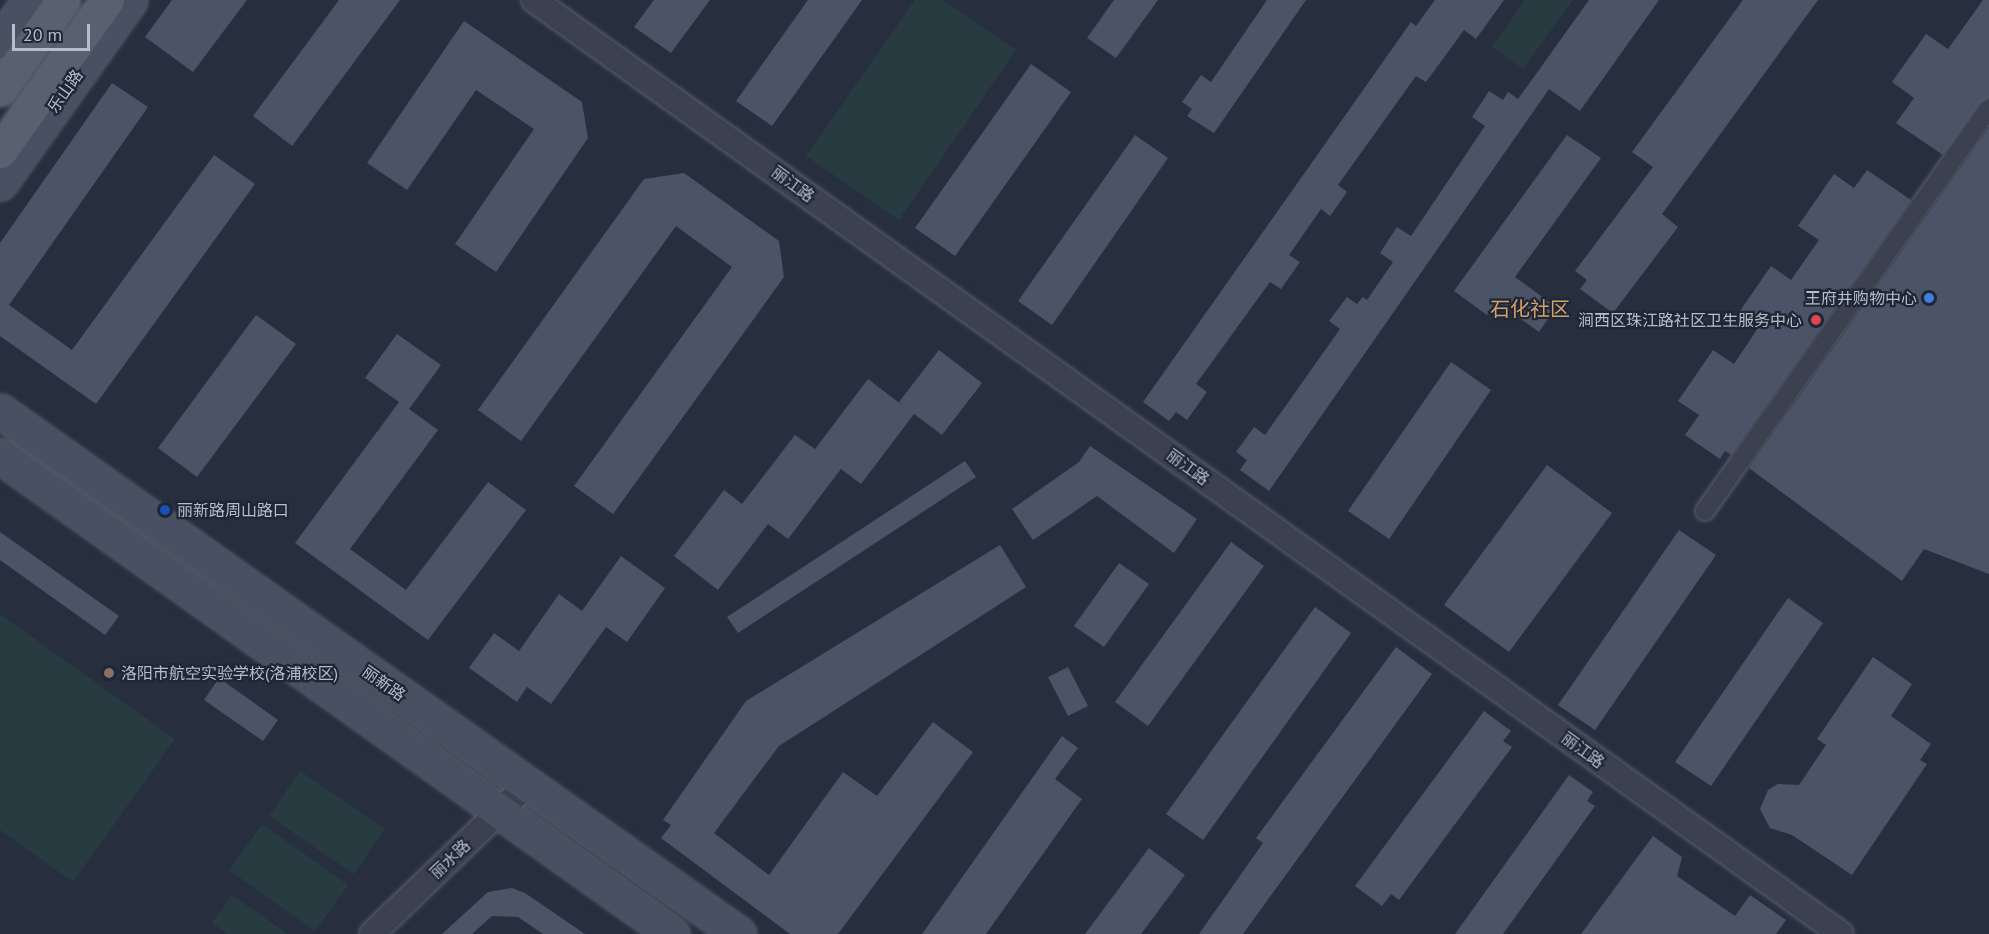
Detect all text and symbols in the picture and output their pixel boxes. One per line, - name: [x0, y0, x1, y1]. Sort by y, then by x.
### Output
- scale bar: [15, 12, 93, 50]
- text: 20 m: [23, 23, 62, 46]
- street label: 乐山路: [43, 66, 87, 116]
- street label: 丽江路: [768, 162, 818, 206]
- place label: 王府井购物中心: [1805, 288, 1917, 308]
- marker: 王府井购物中心: [1922, 291, 1936, 305]
- district label: 石化社区: [1490, 297, 1570, 321]
- place label: 涧西区珠江路社区卫生服务中心: [1578, 310, 1802, 330]
- marker: 涧西区珠江路社区卫生服务中心: [1807, 311, 1825, 329]
- street label: 丽江路: [1163, 445, 1213, 489]
- place label: 丽新路周山路口: [177, 500, 289, 520]
- marker: 丽新路周山路口: [158, 503, 172, 517]
- street label: 丽新路: [359, 661, 409, 705]
- place label: 洛阳市航空实验学校(洛浦校区): [121, 663, 338, 683]
- marker: 洛阳市航空实验学校(洛浦校区): [102, 666, 116, 680]
- street label: 丽江路: [1558, 728, 1608, 772]
- street label: 丽水路: [426, 835, 474, 883]

